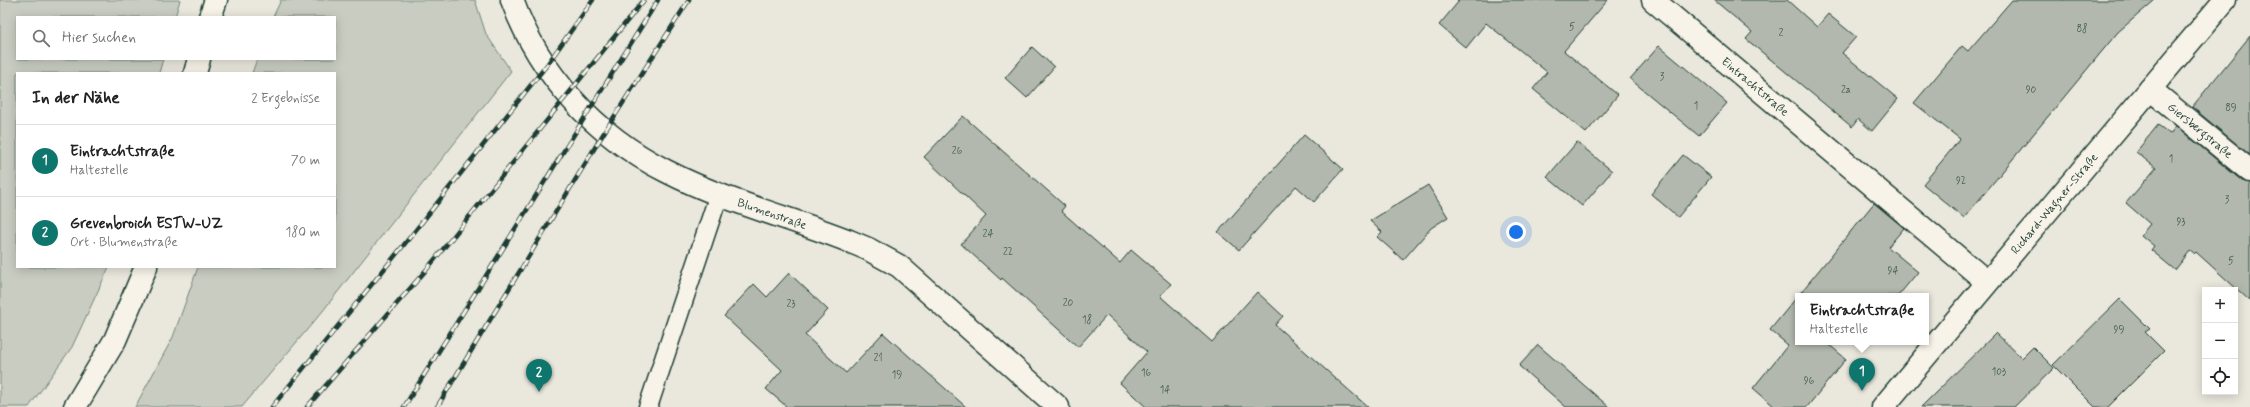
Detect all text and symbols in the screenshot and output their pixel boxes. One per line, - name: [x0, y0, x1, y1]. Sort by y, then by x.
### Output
- search box: [16, 16, 336, 60]
- house number: 5: [1569, 21, 1575, 34]
- house number: 88: [2076, 22, 2088, 36]
- icon: search: [30, 27, 52, 49]
- house number: 2: [1779, 27, 1784, 40]
- text: Hier suchen: [62, 28, 136, 48]
- street label: Eintrachtstraße: [1718, 54, 1792, 120]
- house number: 3: [1660, 71, 1665, 84]
- house number: 2a: [1841, 84, 1851, 97]
- house number: 90: [2026, 84, 2037, 97]
- text: In der Nähe: [32, 87, 120, 109]
- text: 2 Ergebnisse: [251, 90, 320, 107]
- street label: Giersbergstraße: [2164, 99, 2236, 163]
- house number: 1: [1694, 100, 1698, 113]
- house number: 89: [2225, 102, 2237, 115]
- text: Eintrachtstraße: [70, 142, 175, 162]
- house number: 26: [952, 145, 963, 158]
- street label: Richard-Wagner-Straße: [2008, 150, 2102, 258]
- text: 1: [42, 152, 48, 169]
- text: 70 m: [291, 152, 320, 169]
- house number: 1: [2169, 153, 2173, 166]
- text: Haltestelle: [70, 162, 128, 179]
- house number: 92: [1956, 175, 1966, 188]
- house number: 3: [2225, 194, 2230, 207]
- street label: Blumenstraße: [735, 195, 809, 234]
- text: Grevenbroich ESTW-UZ: [70, 214, 223, 234]
- house number: 93: [2176, 216, 2186, 229]
- your location: [1506, 222, 1526, 242]
- text: 2: [42, 224, 48, 241]
- text: 180 m: [285, 224, 320, 241]
- house number: 24: [983, 228, 993, 241]
- text: Ort · Blumenstraße: [70, 234, 178, 251]
- house number: 22: [1003, 246, 1013, 259]
- house number: 5: [2228, 255, 2234, 268]
- house number: 94: [1888, 265, 1898, 278]
- map controls: [2202, 287, 2238, 395]
- button: +: [2202, 287, 2238, 323]
- popup: [1795, 293, 1929, 345]
- house number: 20: [1063, 297, 1074, 310]
- house number: 23: [786, 298, 796, 311]
- text: Eintrachtstraße: [1810, 301, 1914, 321]
- house number: 18: [1082, 313, 1092, 327]
- text: Haltestelle: [1810, 321, 1868, 338]
- button: −: [2202, 323, 2238, 359]
- house number: 99: [2114, 324, 2124, 337]
- house number: 21: [873, 352, 883, 365]
- pin: 1: [1849, 358, 1875, 391]
- pin: 2: [526, 359, 552, 392]
- button: locate: [2202, 359, 2238, 395]
- house number: 103: [1992, 366, 2006, 379]
- house number: 16: [1141, 367, 1151, 380]
- house number: 19: [892, 369, 902, 382]
- house number: 96: [1804, 375, 1815, 388]
- house number: 14: [1160, 384, 1170, 397]

